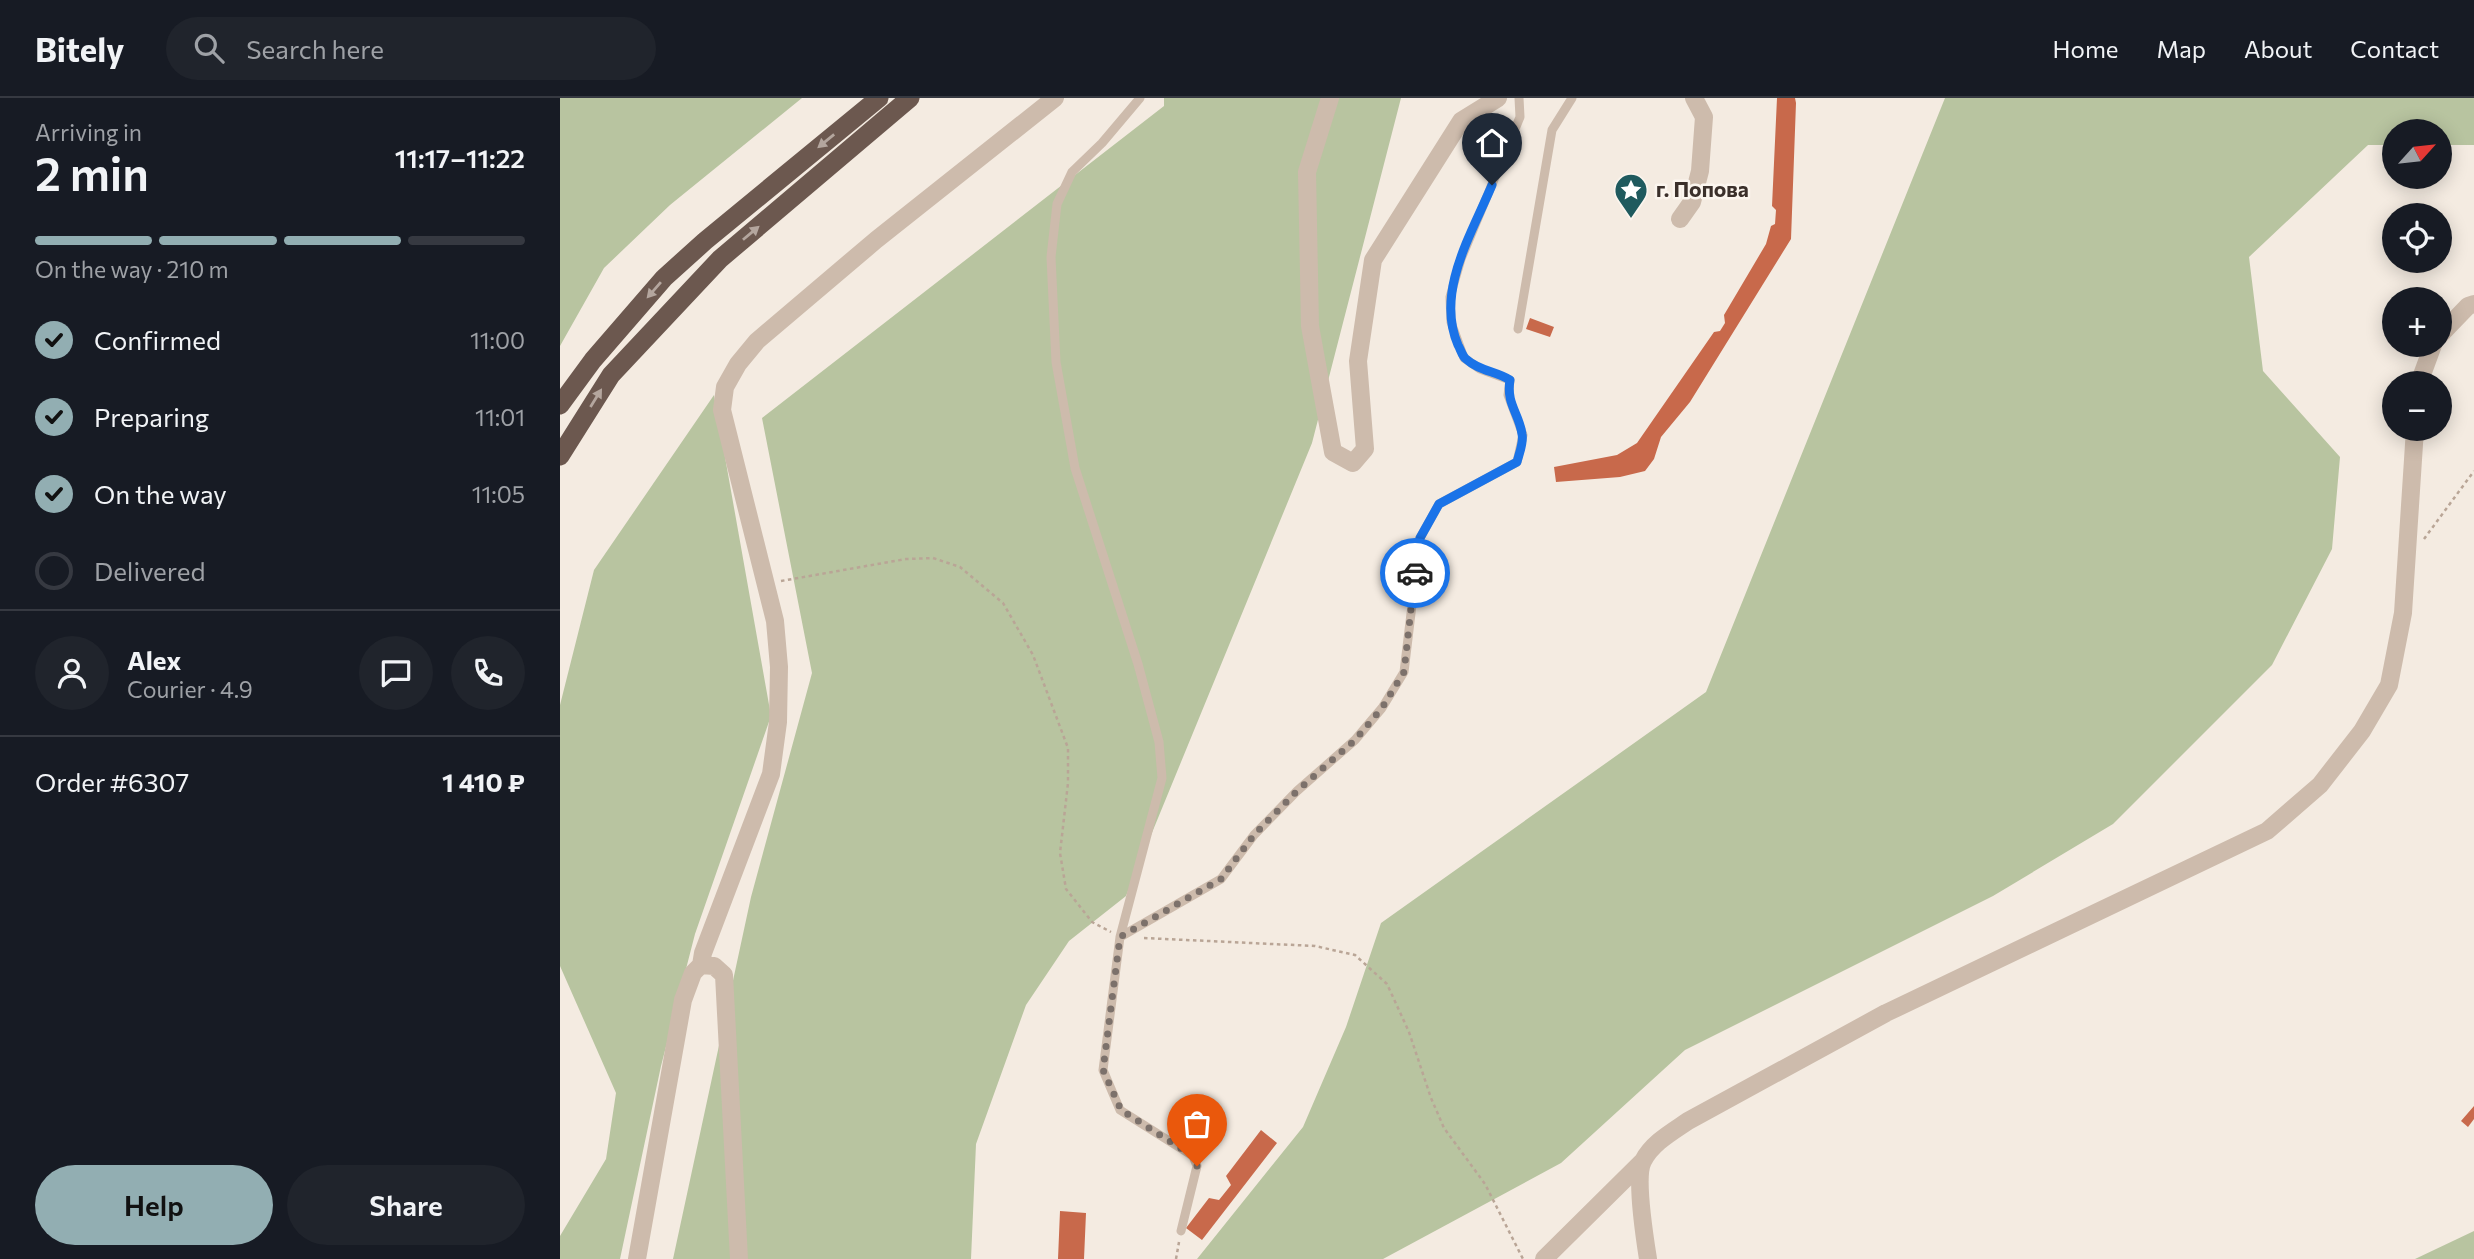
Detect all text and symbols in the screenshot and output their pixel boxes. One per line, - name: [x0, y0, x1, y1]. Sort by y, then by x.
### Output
- search box: [166, 17, 656, 80]
- text: Bitely: [35, 28, 124, 69]
- icon: search: [190, 29, 228, 67]
- text: Search here: [246, 33, 384, 64]
- text: Home: [2053, 34, 2119, 63]
- text: Map: [2157, 34, 2206, 63]
- text: About: [2244, 34, 2312, 63]
- text: Contact: [2350, 34, 2439, 63]
- pin: [1462, 113, 1522, 185]
- text: Arriving in: [35, 118, 142, 146]
- north arrow: [2382, 119, 2452, 189]
- map controls: [2382, 119, 2452, 441]
- icon: home: [1473, 124, 1511, 162]
- one-way arrow: [818, 134, 836, 149]
- text: 11:17–11:22: [395, 142, 525, 173]
- text: 2 min: [35, 144, 149, 200]
- place icon: г. Попова: [1612, 171, 1650, 220]
- place label: г. Попова: [1656, 176, 1749, 201]
- button: locate: [2382, 203, 2452, 273]
- one-way arrow: [742, 225, 760, 240]
- text: On the way · 210 m: [35, 255, 229, 283]
- one-way arrow: [647, 281, 662, 298]
- button: +: [2382, 287, 2452, 357]
- icon: check: [35, 321, 73, 359]
- text: Confirmed: [94, 324, 221, 355]
- text: 11:00: [470, 326, 525, 354]
- button: −: [2382, 371, 2452, 441]
- one-way arrow: [590, 389, 603, 408]
- icon: check: [35, 398, 73, 436]
- text: Preparing: [94, 401, 209, 432]
- text: 11:01: [475, 403, 525, 431]
- icon: check: [35, 475, 73, 513]
- text: On the way: [94, 478, 227, 509]
- text: 11:05: [472, 480, 525, 508]
- courier: [1380, 538, 1450, 608]
- icon: car: [1396, 554, 1434, 592]
- text: Delivered: [94, 555, 205, 586]
- button: person: [35, 636, 109, 710]
- button: chat: [359, 636, 433, 710]
- button: phone: [451, 636, 525, 710]
- text: Alex: [127, 644, 181, 675]
- text: Courier · 4.9: [127, 675, 253, 703]
- text: Order #6307: [35, 766, 189, 797]
- text: 1 410 ₽: [442, 766, 525, 797]
- pin: [1167, 1094, 1227, 1166]
- icon: bag: [1178, 1105, 1216, 1143]
- button: Help: [35, 1165, 273, 1245]
- button: Share: [287, 1165, 525, 1245]

